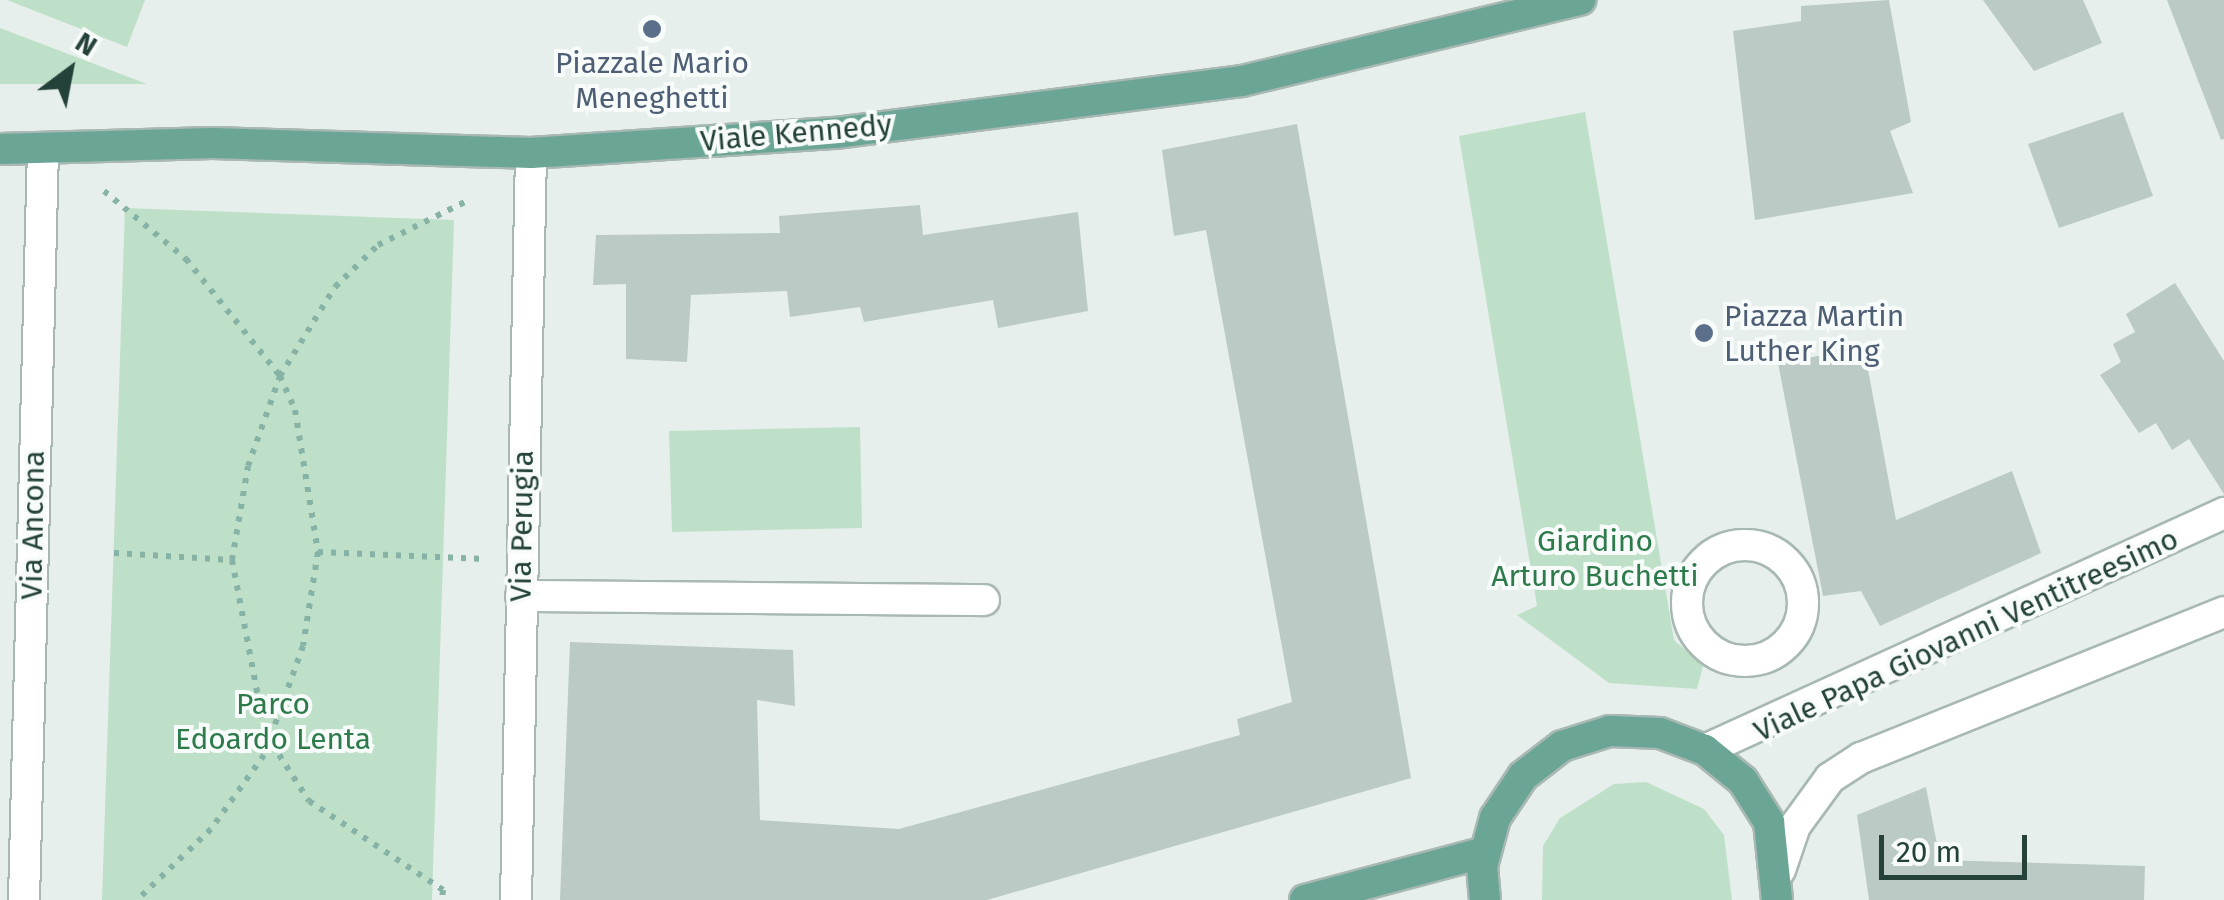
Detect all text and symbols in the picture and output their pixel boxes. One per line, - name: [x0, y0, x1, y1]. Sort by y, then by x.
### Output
- marker: Piazzale Mario Meneghetti: [641, 18, 663, 40]
- north arrow: [20, 20, 120, 120]
- text: N: [70, 25, 103, 63]
- place label: Piazzale Mario Meneghetti: [555, 45, 749, 116]
- street label: Viale Kennedy: [699, 107, 893, 159]
- place label: Piazza Martin Luther King: [1724, 298, 1904, 368]
- marker: Piazza Martin Luther King: [1693, 322, 1715, 344]
- street label: Via Ancona: [14, 450, 52, 600]
- street label: Via Perugia: [503, 450, 541, 602]
- street label: Viale Papa Giovanni Ventitreesimo: [1748, 521, 2184, 749]
- park label: Giardino Arturo Buchetti: [1491, 523, 1699, 594]
- park label: Parco Edoardo Lenta: [175, 686, 371, 756]
- scale bar: [1884, 815, 2032, 877]
- text: 20 m: [1896, 834, 1961, 870]

